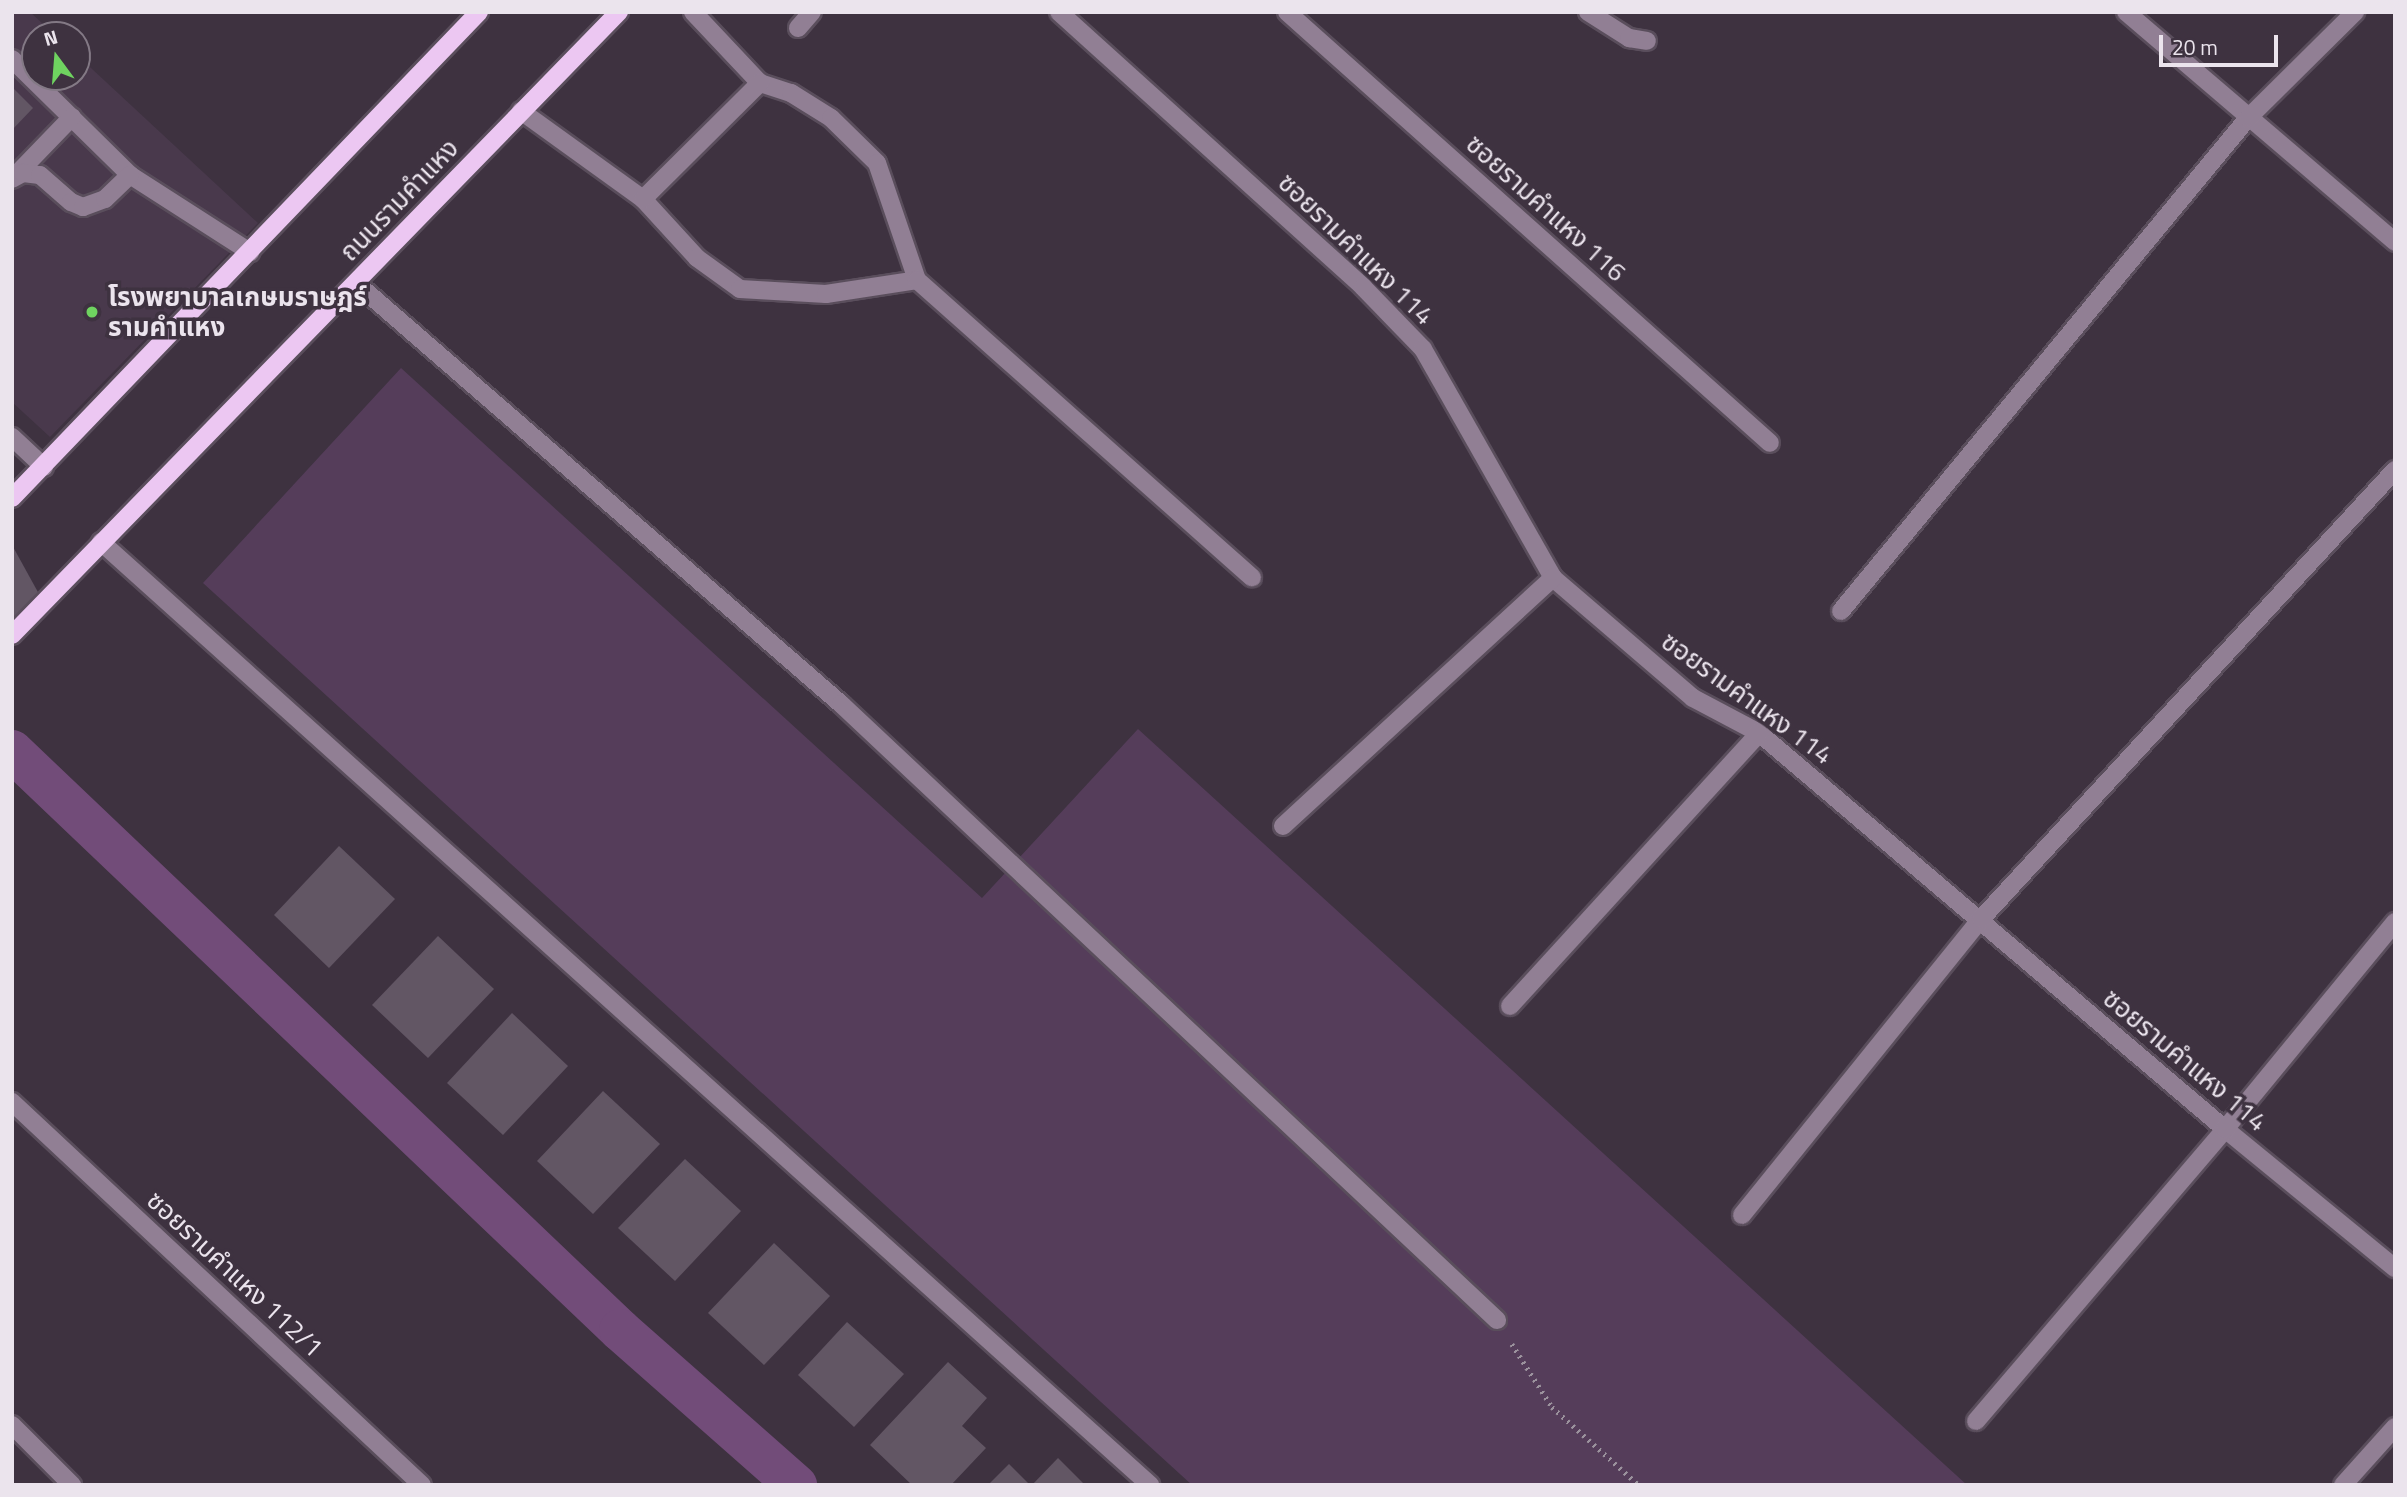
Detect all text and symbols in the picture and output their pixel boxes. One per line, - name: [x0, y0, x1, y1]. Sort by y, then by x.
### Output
- north arrow: [21, 21, 91, 91]
- scale bar: [2162, 21, 2281, 65]
- text: N: [40, 22, 61, 53]
- text: 20 m: [2172, 31, 2218, 63]
- street label: ซอยรามคำแหง 116: [1460, 128, 1632, 288]
- street label: ถนนรามคำแหง: [333, 133, 465, 267]
- street label: ซอยรามคำแหง 114: [1272, 167, 1440, 331]
- place label: โรงพยาบาลเกษมราษฎร์ รามคำแหง: [108, 281, 367, 342]
- marker: โรงพยาบาลเกษมราษฎร์ รามคำแหง: [82, 302, 102, 322]
- street label: ซอยรามคำแหง 114: [1655, 625, 1839, 771]
- street label: ซอยรามคำแหง 114: [2097, 983, 2273, 1137]
- street label: ซอยรามคำแหง 112/1: [141, 1184, 329, 1364]

